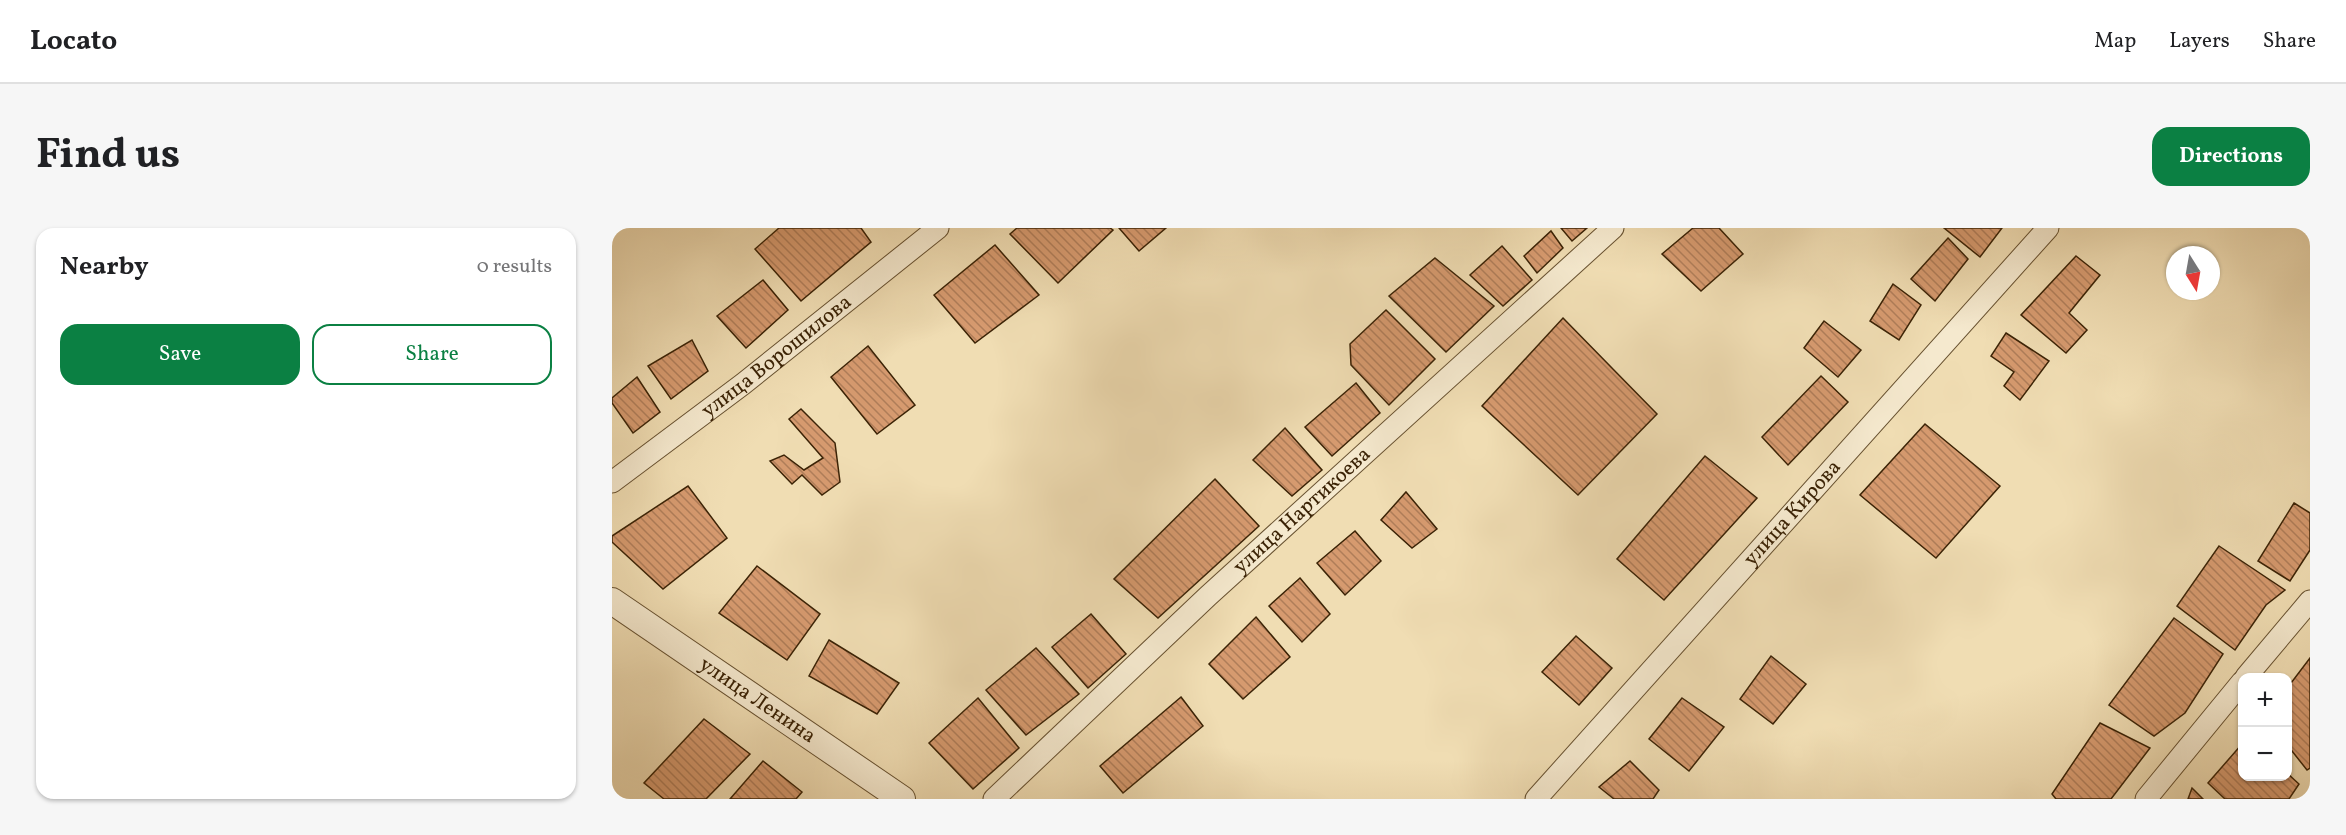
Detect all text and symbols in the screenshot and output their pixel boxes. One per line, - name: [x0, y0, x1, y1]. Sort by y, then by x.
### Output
- text: Locato: [30, 22, 117, 61]
- text: Map: [2094, 27, 2136, 56]
- text: Layers: [2169, 27, 2230, 56]
- text: Share: [2263, 27, 2316, 56]
- text: Find us: [36, 127, 180, 186]
- button: Directions: [2152, 127, 2310, 186]
- north arrow: [2166, 246, 2220, 300]
- text: Nearby: [60, 249, 149, 285]
- text: 0 results: [477, 253, 552, 281]
- street label: улица Ворошилова: [695, 288, 858, 425]
- button: Save: [60, 324, 300, 385]
- button: Share: [312, 324, 552, 385]
- street label: улица Нартикоева: [1227, 440, 1377, 581]
- street label: улица Кирова: [1737, 453, 1848, 573]
- street label: улица Ленина: [693, 650, 822, 750]
- map controls: [2238, 673, 2292, 781]
- button: +: [2238, 673, 2292, 727]
- button: −: [2238, 727, 2292, 781]

